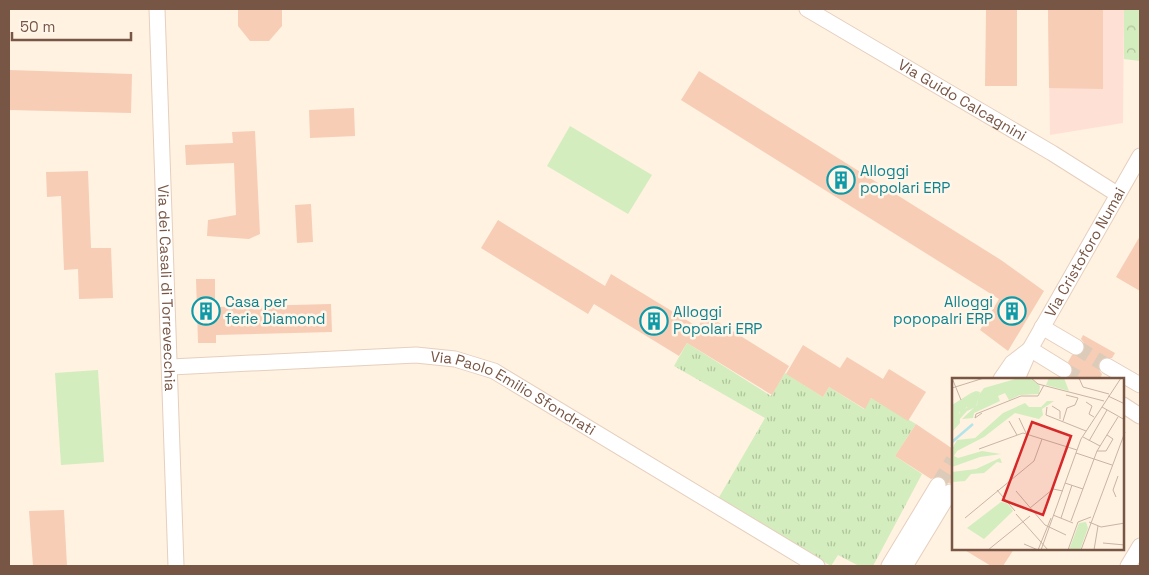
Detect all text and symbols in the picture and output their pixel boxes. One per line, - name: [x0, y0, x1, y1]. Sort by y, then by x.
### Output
- scale bar: [12, 10, 131, 42]
- text: 50 m: [20, 17, 55, 36]
- street label: Via Guido Calcagnini: [895, 55, 1030, 145]
- place label: Alloggi popolari ERP: [860, 161, 950, 197]
- building icon: Alloggi popolari ERP: [826, 165, 856, 195]
- street label: Via dei Casali di Torrevecchia: [154, 184, 180, 392]
- street label: Via Cristoforo Numai: [1040, 184, 1129, 320]
- place label: Casa per ferie Diamond: [225, 292, 326, 328]
- place label: Alloggi popopalri ERP: [893, 292, 993, 328]
- building icon: Casa per ferie Diamond: [191, 296, 221, 326]
- building icon: Alloggi popopalri ERP: [997, 296, 1027, 326]
- place label: Alloggi Popolari ERP: [673, 302, 762, 338]
- building icon: Alloggi Popolari ERP: [639, 306, 669, 336]
- street label: Via Paolo Emilio Sfondrati: [430, 347, 599, 439]
- inset map: [952, 378, 1124, 550]

